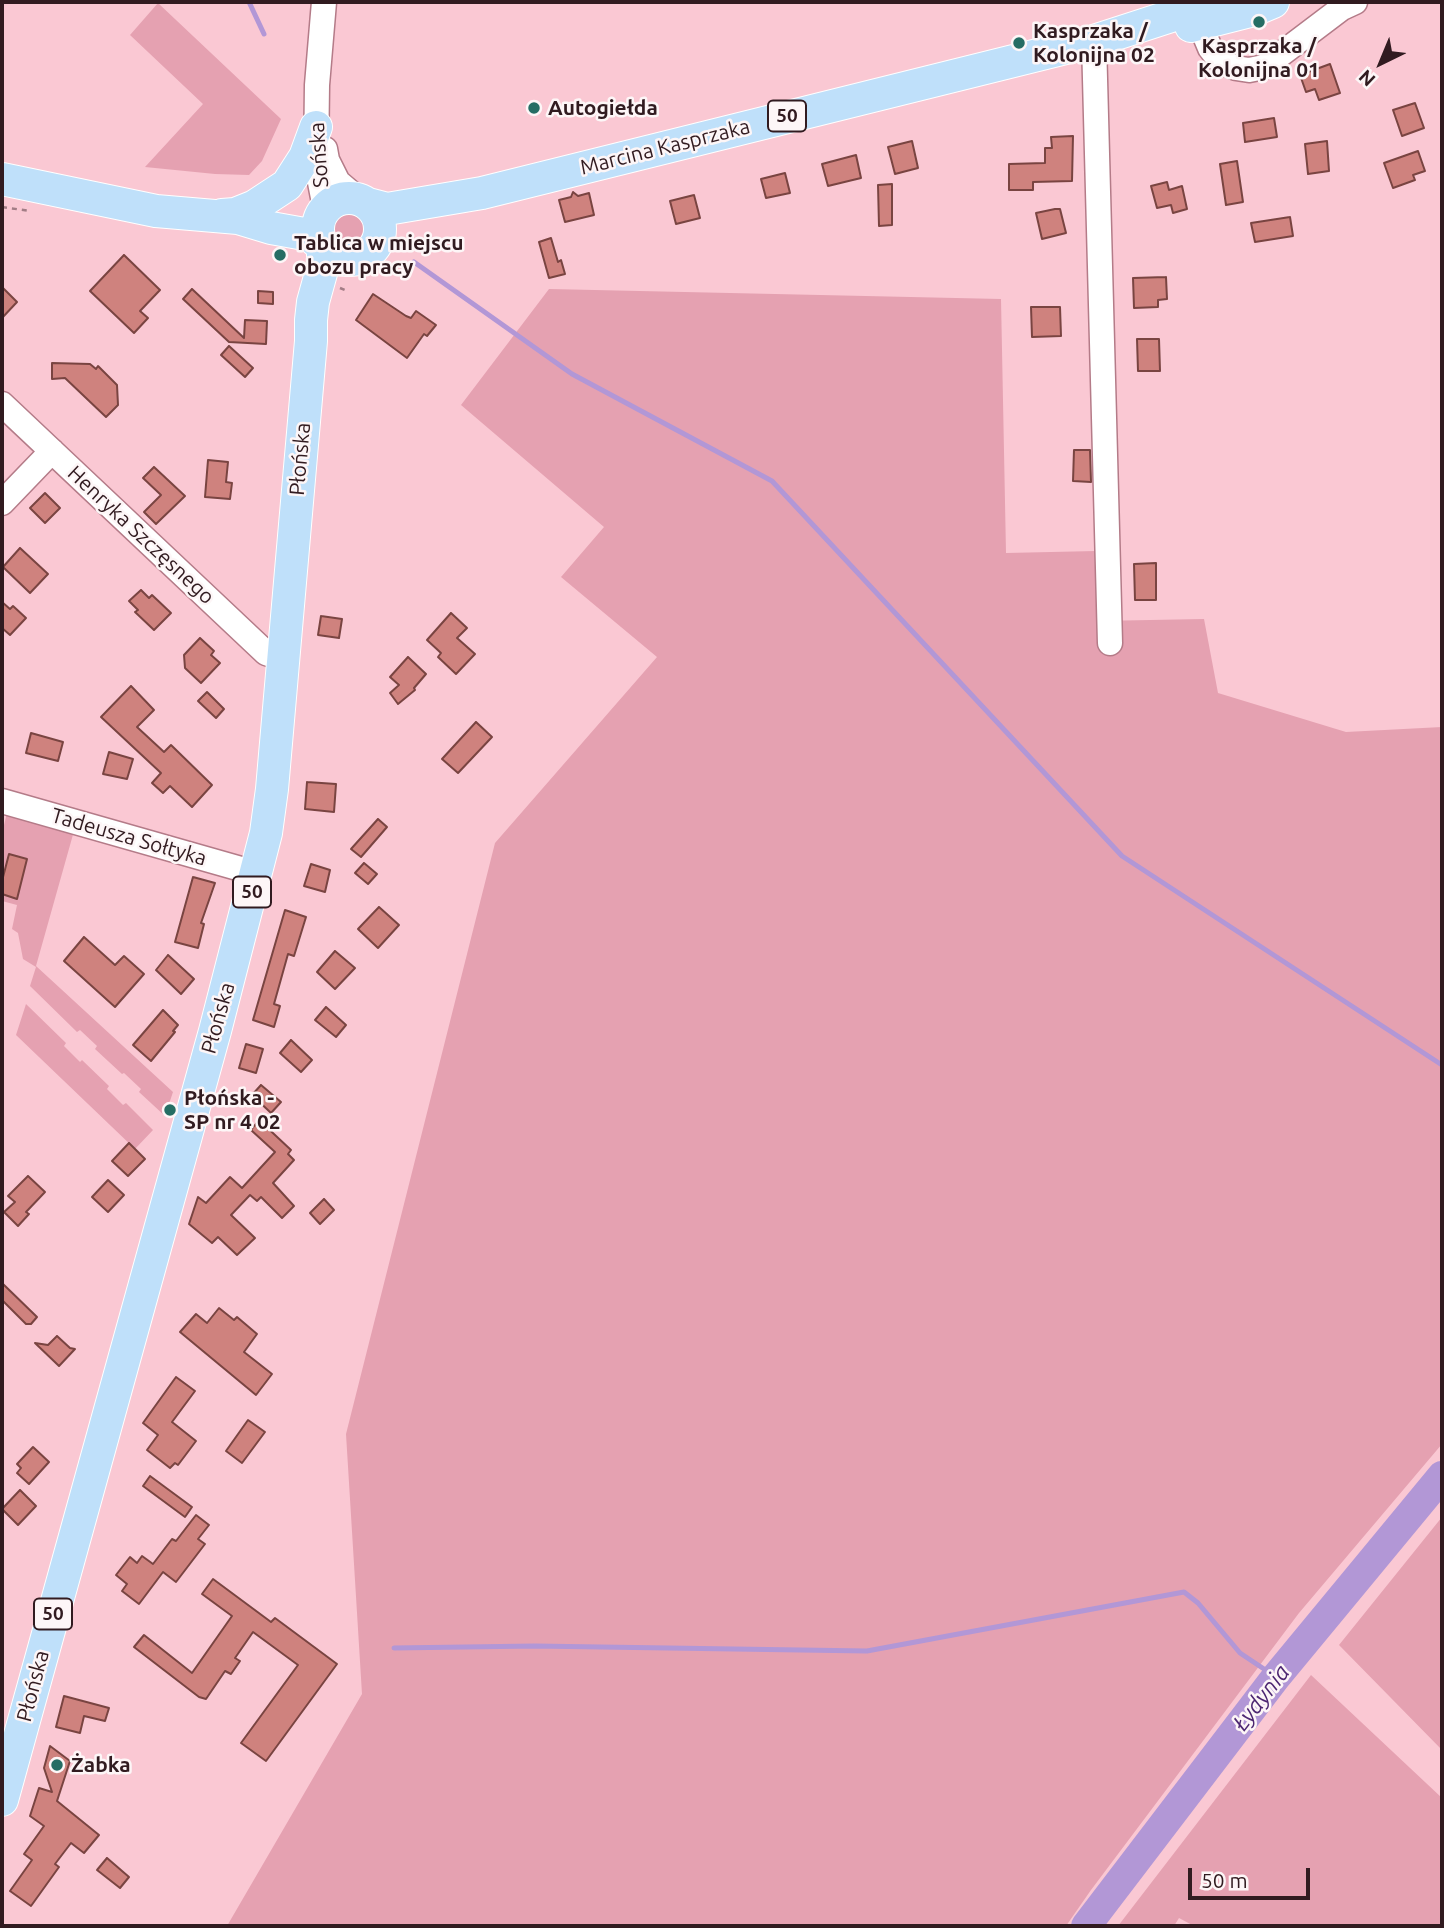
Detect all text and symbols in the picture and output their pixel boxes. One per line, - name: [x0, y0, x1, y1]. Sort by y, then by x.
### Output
- marker: Kasprzaka / Kolonijna 01: [1251, 14, 1267, 30]
- place label: Kasprzaka / Kolonijna 02: [1033, 18, 1155, 68]
- north arrow: [1346, 28, 1416, 98]
- place label: Kasprzaka / Kolonijna 01: [1198, 33, 1320, 83]
- marker: Kasprzaka / Kolonijna 02: [1011, 35, 1027, 51]
- text: N: [1354, 65, 1379, 91]
- place label: Autogiełda: [548, 95, 658, 121]
- marker: Autogiełda: [526, 100, 542, 116]
- road number: 50: [768, 100, 806, 132]
- street label: Marcina Kasprzaka: [577, 114, 753, 180]
- street label: Sońska: [304, 121, 334, 189]
- place label: Tablica w miejscu obozu pracy: [294, 230, 463, 280]
- marker: Tablica w miejscu obozu pracy: [272, 247, 288, 263]
- street label: Płońska: [284, 422, 316, 496]
- street label: Henryka Szczęsnego: [62, 461, 220, 609]
- street label: Tadeusza Sołtyka: [48, 803, 210, 871]
- road number: 50: [233, 876, 271, 908]
- street label: Płońska: [196, 979, 240, 1057]
- place label: Płońska - SP nr 4 02: [184, 1085, 281, 1135]
- marker: Płońska - SP nr 4 02: [162, 1102, 178, 1118]
- road number: 50: [34, 1598, 72, 1630]
- street label: Płońska: [11, 1648, 55, 1724]
- water label: Łydynia: [1227, 1659, 1295, 1737]
- place label: Żabka: [71, 1752, 131, 1778]
- marker: Żabka: [49, 1757, 65, 1773]
- scale bar: [1192, 1854, 1314, 1898]
- text: 50 m: [1201, 1868, 1248, 1892]

